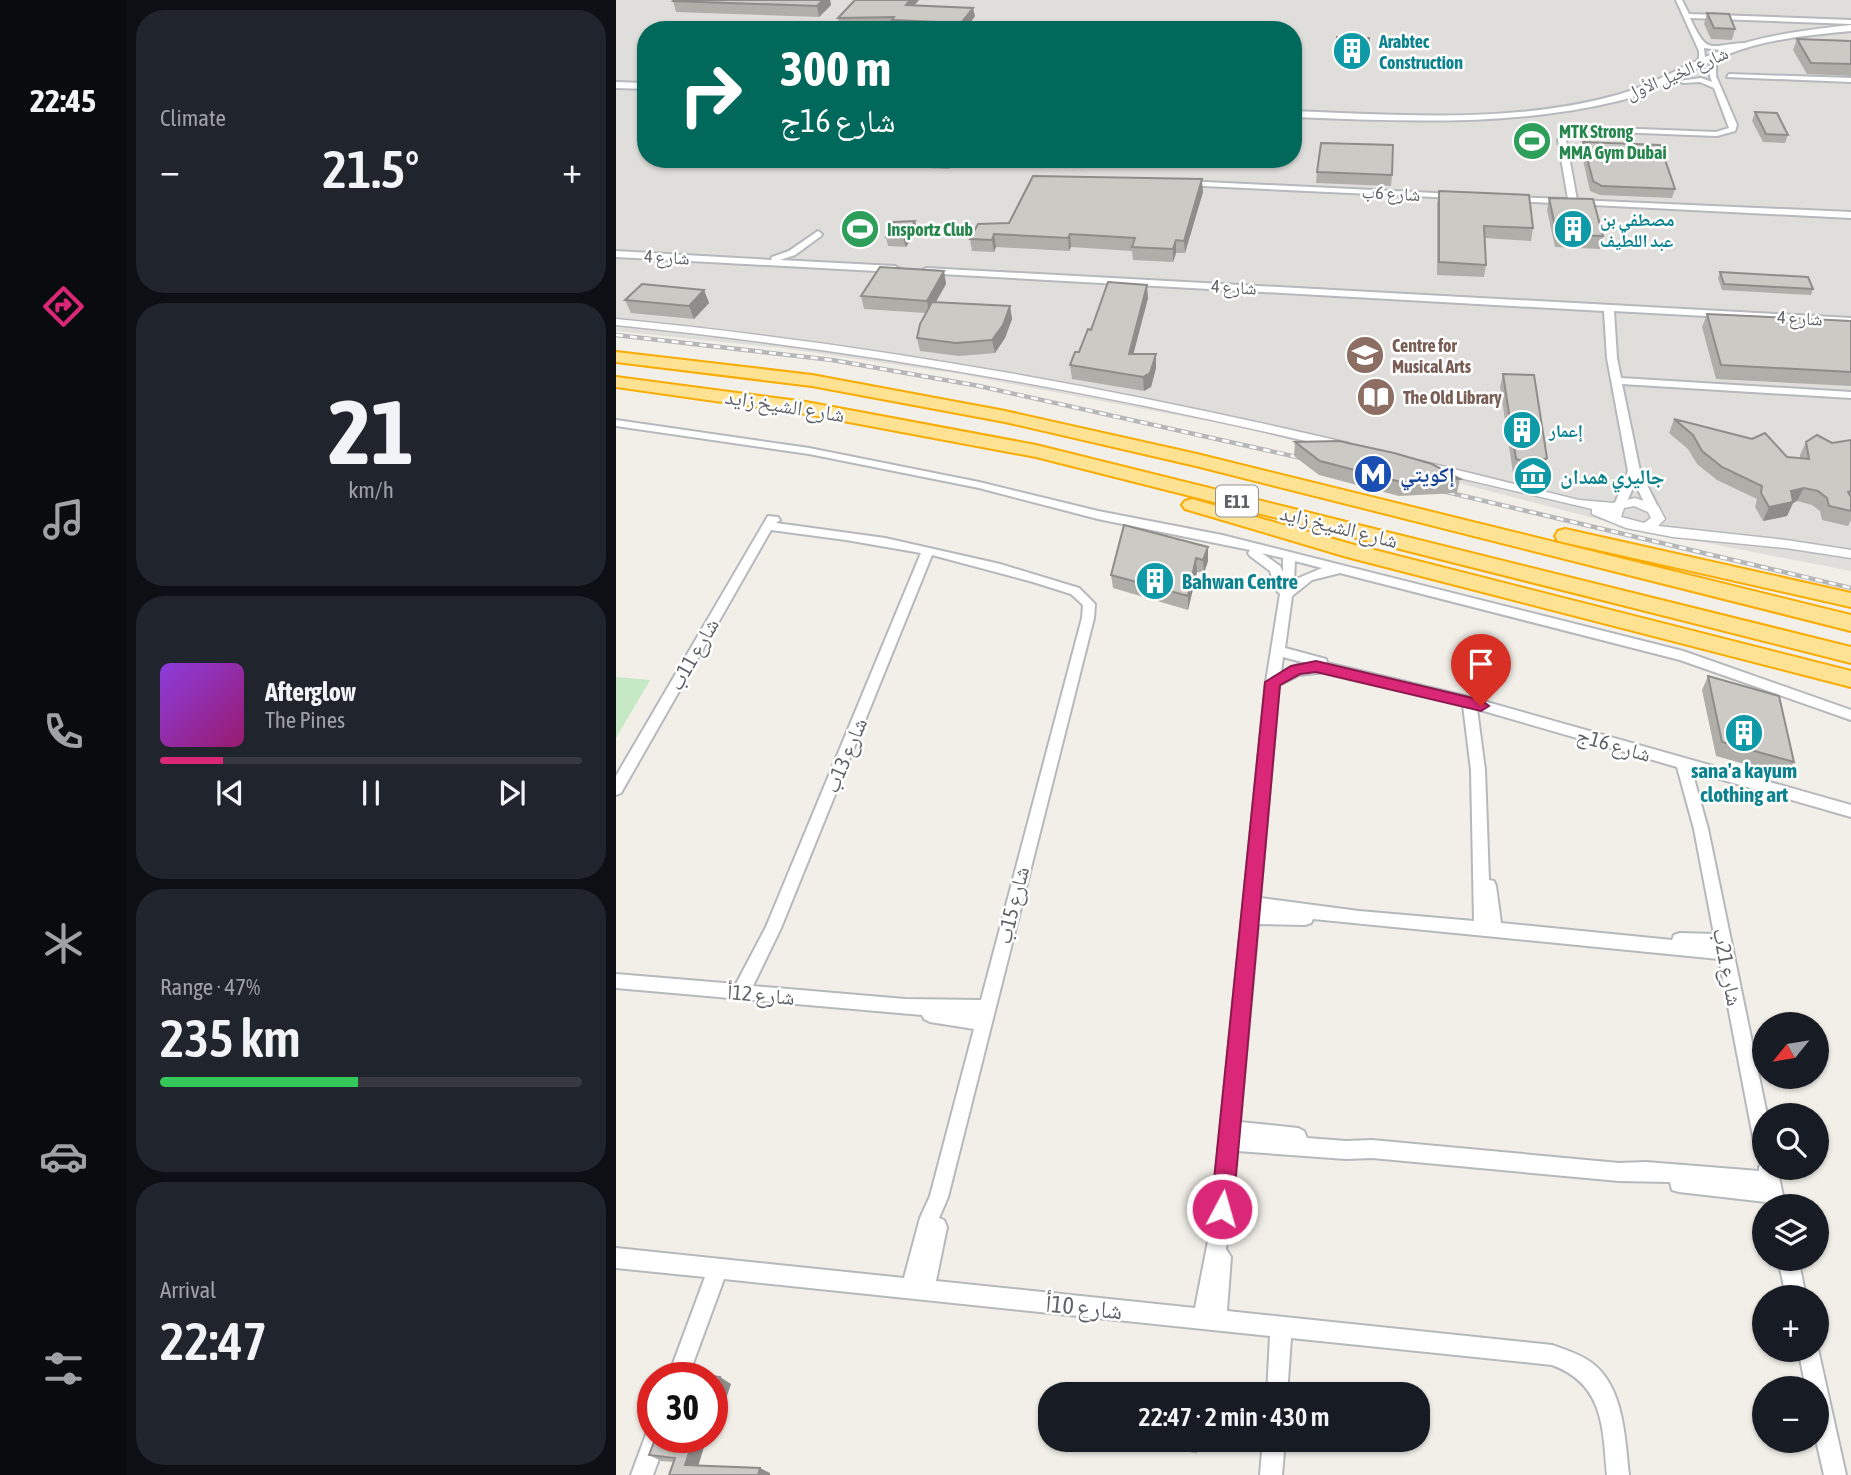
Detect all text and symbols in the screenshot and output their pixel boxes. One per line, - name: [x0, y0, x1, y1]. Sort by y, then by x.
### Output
- building icon: Arabtec Construction: [1331, 30, 1373, 72]
- place label: Arabtec Construction: [1378, 31, 1463, 73]
- text: 300 m: [780, 40, 891, 96]
- street label: شارع الخيل الأول: [1623, 42, 1732, 105]
- icon: right: [665, 49, 756, 140]
- text: 22:45: [30, 82, 96, 119]
- text: شارع 16ج: [780, 102, 896, 139]
- text: Climate: [160, 105, 226, 131]
- sports icon: MTK Strong MMA Gym Dubai: [1511, 120, 1553, 162]
- place label: MTK Strong MMA Gym Dubai: [1559, 121, 1667, 163]
- text: 21.5°: [323, 139, 419, 199]
- text: −: [160, 148, 180, 191]
- text: +: [562, 148, 582, 191]
- street label: شارع 6ب: [1361, 181, 1421, 206]
- sports icon: Insportz Club: [839, 208, 881, 250]
- building icon: مصطفي بن عبد اللطيف: [1552, 208, 1594, 250]
- place label: مصطفي بن عبد اللطيف: [1600, 209, 1674, 251]
- place label: Insportz Club: [887, 219, 973, 240]
- street label: شارع 4: [644, 245, 690, 270]
- street label: شارع 4: [1211, 275, 1257, 300]
- icon: directions: [39, 282, 88, 331]
- street label: شارع 4: [1777, 306, 1823, 331]
- school or university icon: Centre for Musical Arts: [1344, 334, 1386, 376]
- place label: Centre for Musical Arts: [1392, 335, 1472, 377]
- library icon: The Old Library: [1355, 376, 1397, 418]
- text: 21: [328, 379, 414, 483]
- street label: شارع الشيخ زايد: [723, 384, 847, 428]
- place label: The Old Library: [1403, 387, 1502, 408]
- building icon: إعمار: [1501, 409, 1543, 451]
- place label: إعمار: [1548, 420, 1583, 442]
- metro station icon: إكويتي: [1352, 453, 1394, 495]
- museum icon: جاليري همدان: [1512, 455, 1554, 497]
- place label: إكويتي: [1400, 462, 1455, 491]
- place label: جاليري همدان: [1560, 464, 1665, 493]
- text: km/h: [348, 477, 394, 503]
- road number: E11: [1216, 486, 1258, 516]
- icon: music: [39, 495, 88, 544]
- street label: شارع الشيخ زايد: [1277, 500, 1401, 554]
- building icon: Bahwan Centre: [1134, 560, 1176, 602]
- place label: Bahwan Centre: [1182, 569, 1298, 593]
- street label: شارع 11ب: [663, 614, 725, 695]
- pin: [1451, 634, 1511, 706]
- icon: arrive: [1462, 645, 1500, 683]
- text: Afterglow: [265, 677, 356, 707]
- icon: phone: [39, 707, 88, 756]
- text: The Pines: [265, 707, 345, 733]
- building icon: sana'a kayum clothing art: [1723, 712, 1765, 754]
- street label: شارع 13ب: [819, 714, 873, 797]
- street label: شارع 16ج: [1574, 722, 1654, 768]
- place label: sana'a kayum clothing art: [1691, 758, 1797, 806]
- icon: previous: [211, 774, 249, 812]
- icon: pause: [352, 774, 390, 812]
- icon: next: [493, 774, 531, 812]
- street label: شارع 15ب: [991, 864, 1035, 947]
- icon: climate: [39, 919, 88, 968]
- street label: شارع 21ب: [1707, 926, 1747, 1008]
- text: Range · 47%: [160, 974, 260, 1000]
- street label: شارع 12أ: [726, 979, 796, 1011]
- text: 235 km: [160, 1008, 301, 1068]
- north arrow: [1752, 1012, 1829, 1088]
- map controls: [1752, 1012, 1829, 1453]
- button: search: [1752, 1103, 1829, 1180]
- icon: car: [39, 1132, 88, 1181]
- position arrow: [1185, 1172, 1259, 1246]
- button: layers: [1752, 1194, 1829, 1271]
- text: Arrival: [160, 1277, 216, 1303]
- button: +: [1752, 1285, 1829, 1362]
- street label: شارع 10أ: [1044, 1290, 1124, 1326]
- text: 22:47: [160, 1311, 267, 1371]
- icon: filters: [39, 1344, 88, 1393]
- speed limit sign: 30: [637, 1362, 728, 1453]
- button: −: [1752, 1376, 1829, 1453]
- text: 22:47 · 2 min · 430 m: [1139, 1402, 1329, 1432]

